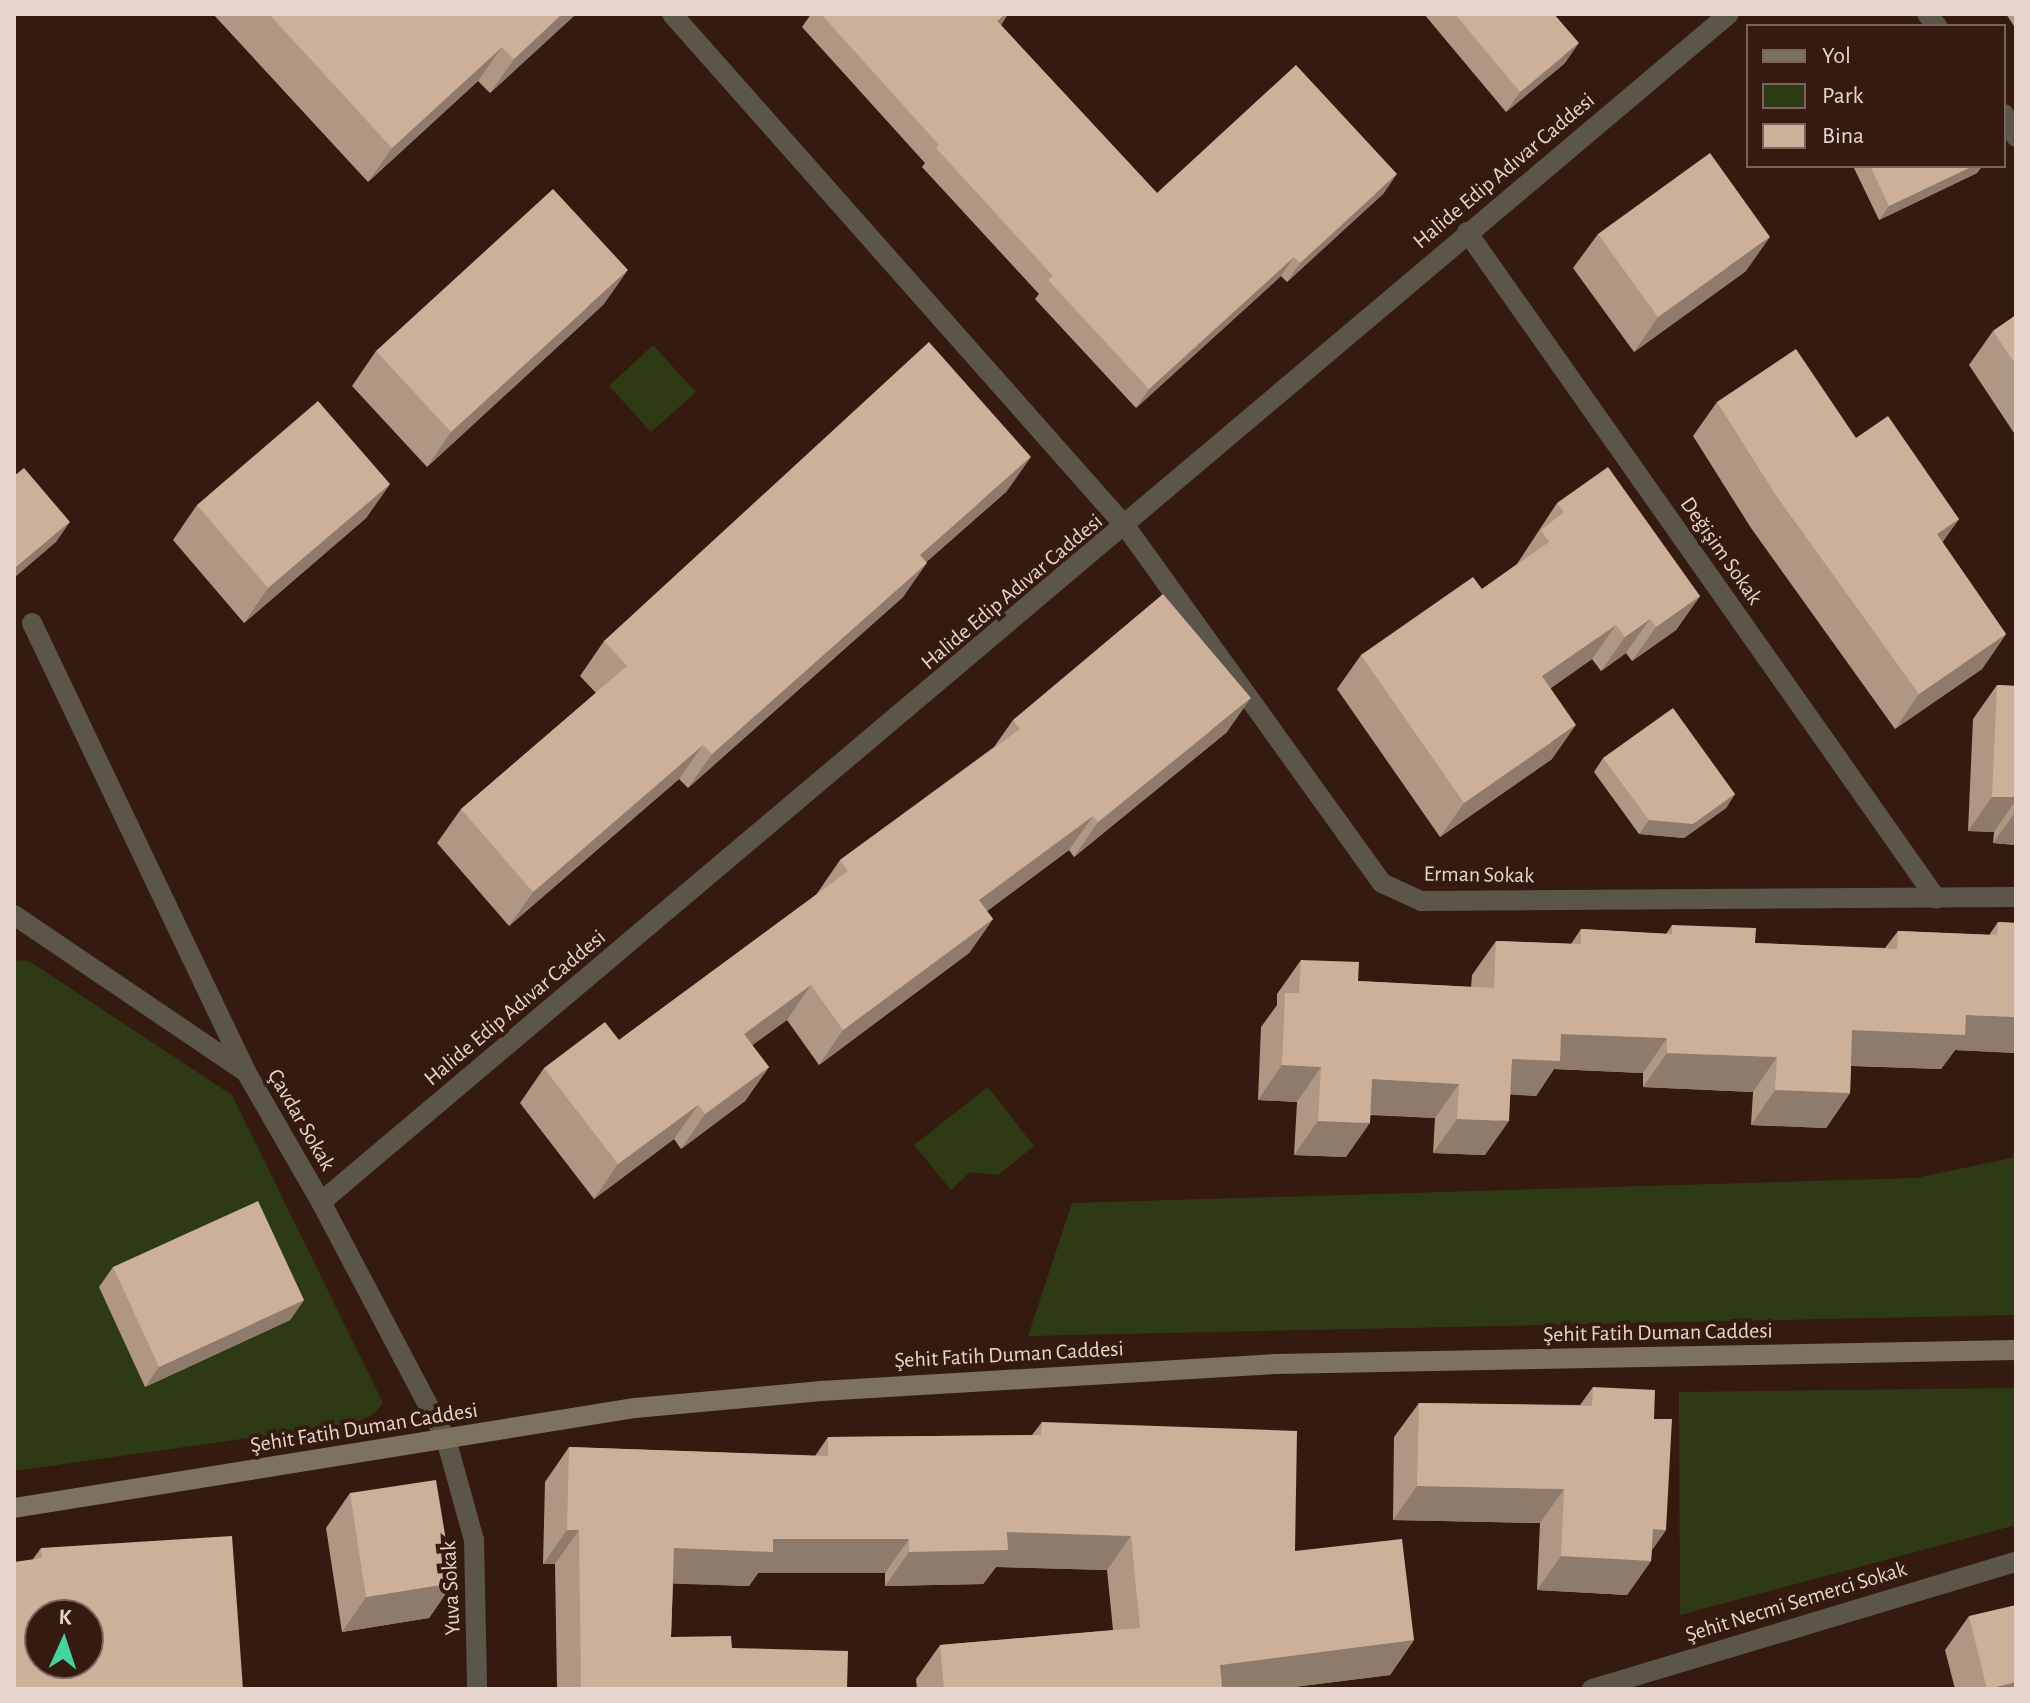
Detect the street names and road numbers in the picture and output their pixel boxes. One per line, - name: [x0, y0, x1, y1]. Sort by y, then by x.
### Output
- street label: Halide Edip Adıvar Caddesi: [1408, 87, 1600, 255]
- street label: Değişim Sokak: [1674, 492, 1768, 610]
- street label: Halide Edip Adıvar Caddesi: [916, 508, 1108, 676]
- street label: Erman Sokak: [1424, 861, 1534, 889]
- street label: Halide Edip Adıvar Caddesi: [419, 924, 611, 1092]
- street label: Çavdar Sokak: [261, 1065, 341, 1175]
- street label: Şehit Fatih Duman Caddesi: [1543, 1318, 1773, 1348]
- street label: Şehit Fatih Duman Caddesi: [894, 1336, 1124, 1374]
- street label: Şehit Fatih Duman Caddesi: [248, 1397, 480, 1459]
- street label: Yuva Sokak: [435, 1540, 467, 1636]
- street label: Şehit Necmi Semerci Sokak: [1682, 1556, 1910, 1648]

